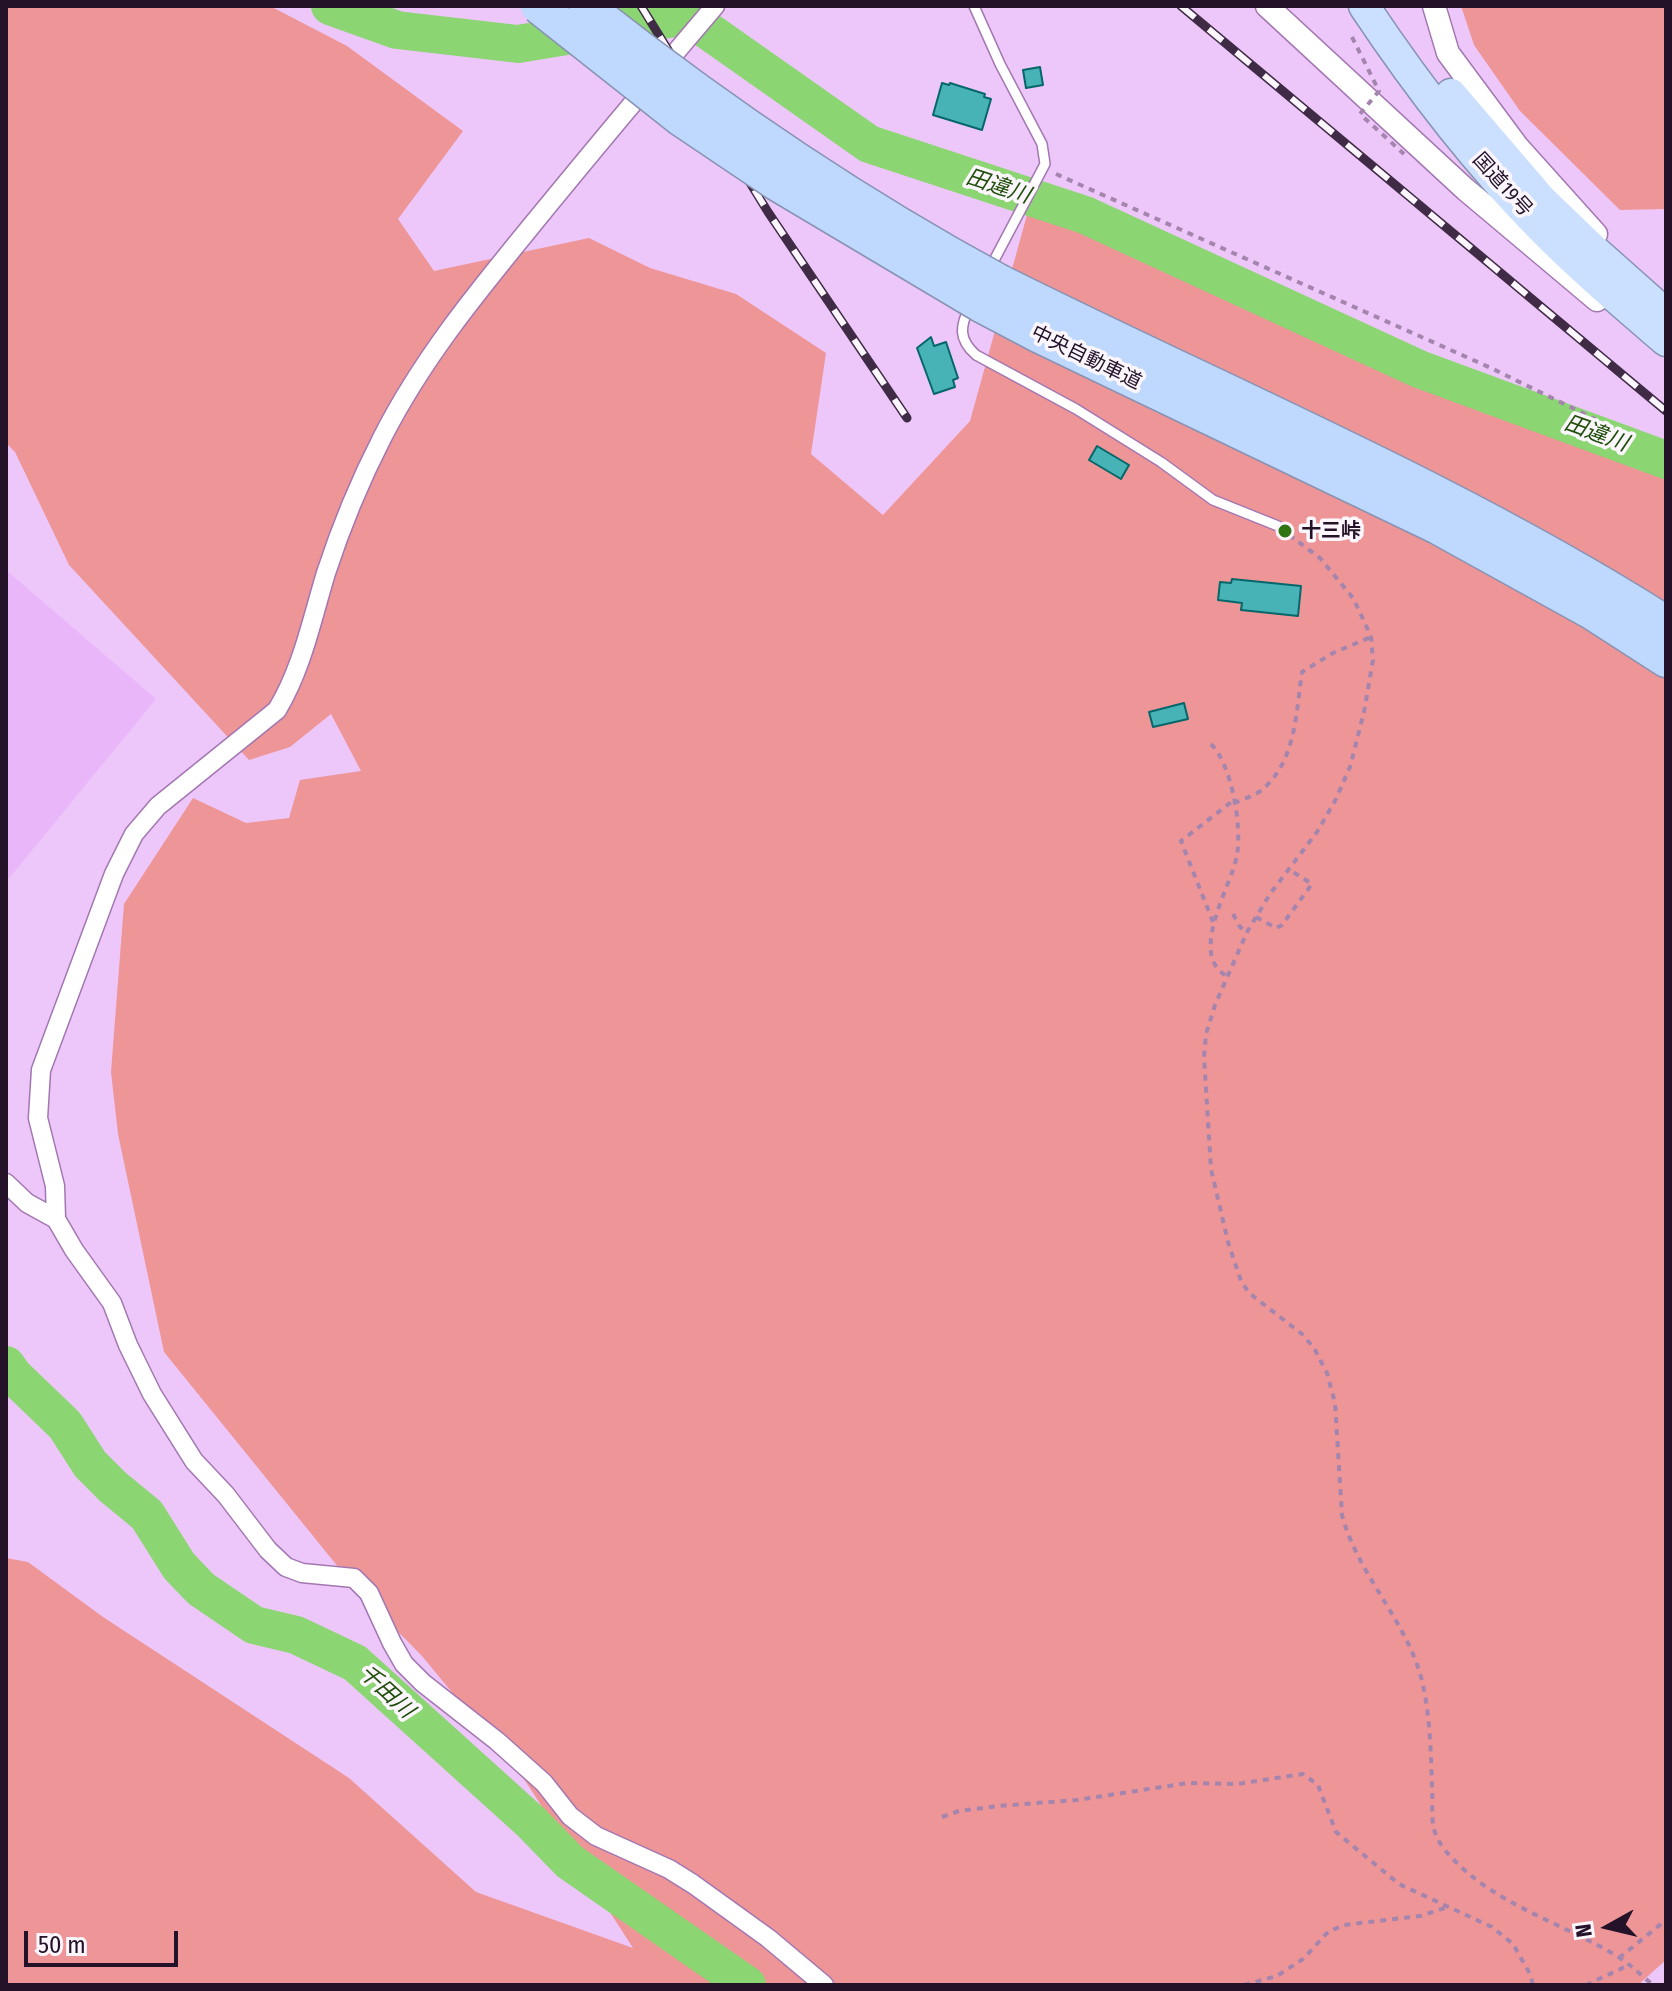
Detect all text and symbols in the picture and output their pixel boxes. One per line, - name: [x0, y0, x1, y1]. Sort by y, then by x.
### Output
- street label: 国道19号: [1467, 148, 1537, 222]
- water label: 田違川: [963, 164, 1033, 210]
- street label: 中央自動車道: [1027, 321, 1145, 395]
- water label: 田違川: [1560, 410, 1632, 458]
- place label: 十三峠: [1301, 519, 1361, 543]
- marker: 十三峠: [1276, 522, 1294, 540]
- water label: 千田川: [353, 1660, 419, 1724]
- north arrow: [1568, 1887, 1648, 1967]
- scale bar: [28, 1915, 182, 1965]
- text: N: [1569, 1922, 1598, 1939]
- text: 50 m: [38, 1931, 86, 1959]

